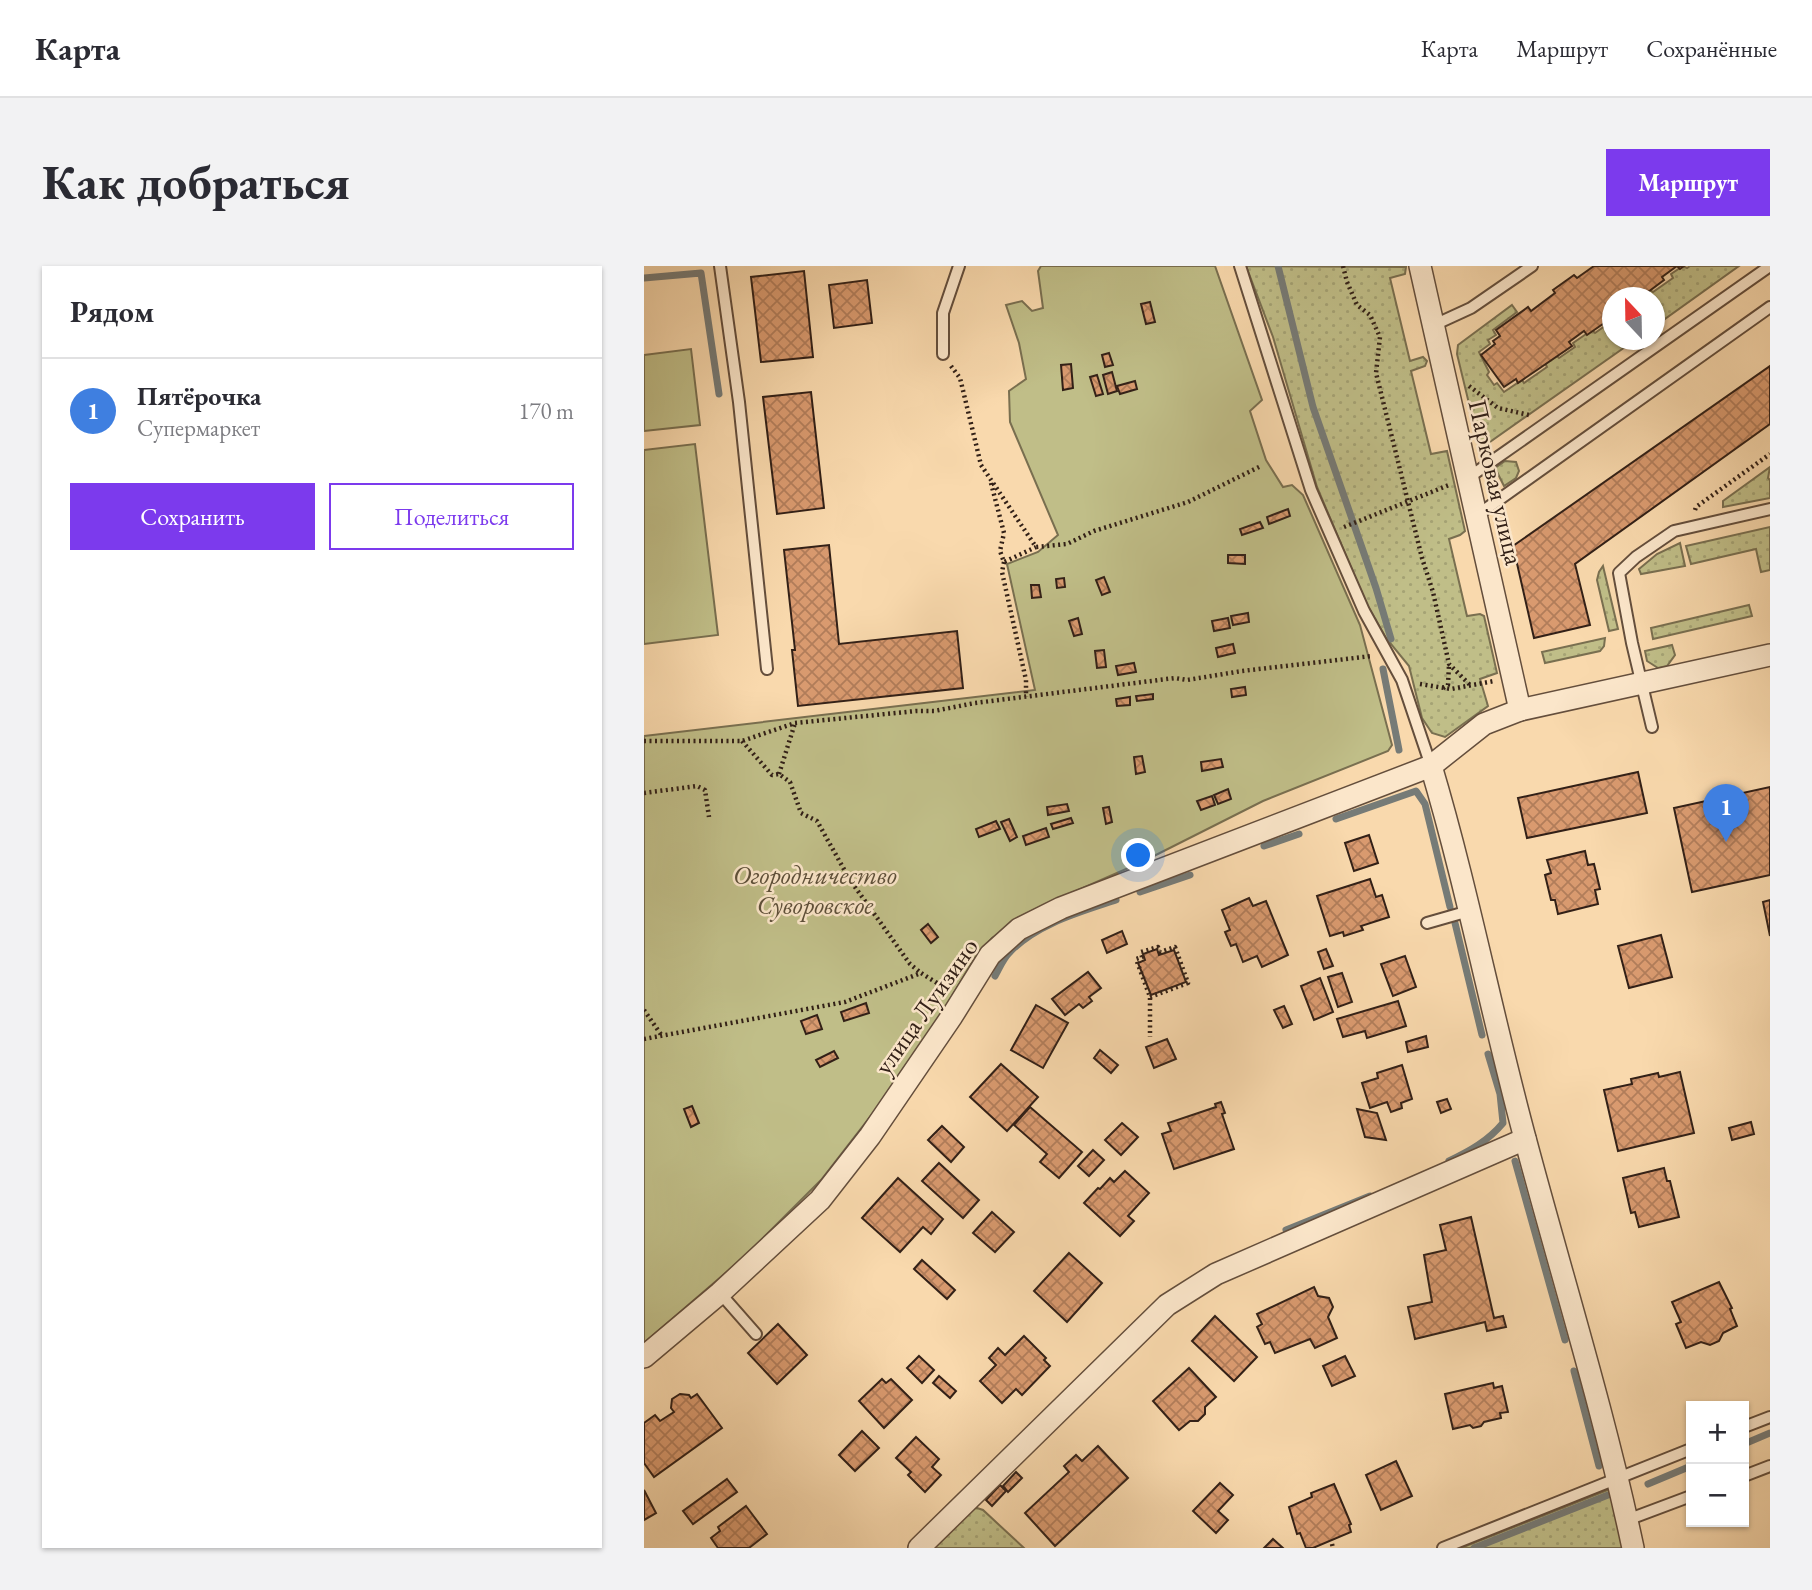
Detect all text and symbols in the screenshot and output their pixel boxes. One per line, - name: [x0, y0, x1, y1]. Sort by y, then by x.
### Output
- text: Карта: [35, 27, 120, 70]
- text: Карта: [1421, 33, 1478, 64]
- text: Маршрут: [1516, 33, 1608, 64]
- text: Сохранённые: [1646, 33, 1777, 64]
- button: Маршрут: [1606, 149, 1770, 216]
- text: Как добраться: [42, 150, 350, 214]
- north arrow: [1602, 287, 1665, 350]
- text: Рядом: [70, 292, 154, 331]
- text: Пятёрочка: [137, 379, 261, 413]
- text: 1: [87, 396, 99, 426]
- text: 170 m: [518, 396, 574, 426]
- street label: Парковая улица: [1460, 396, 1532, 569]
- text: Супермаркет: [137, 413, 260, 443]
- button: Сохранить: [70, 483, 315, 550]
- button: Поделиться: [329, 483, 574, 550]
- pin: 1: [1703, 784, 1749, 842]
- your location: [1121, 838, 1155, 872]
- park label: Огородничество Суворовское: [733, 858, 897, 922]
- street label: улица Луизино: [866, 931, 986, 1081]
- map controls: [1686, 1401, 1749, 1527]
- button: +: [1686, 1401, 1749, 1464]
- button: −: [1686, 1464, 1749, 1527]

